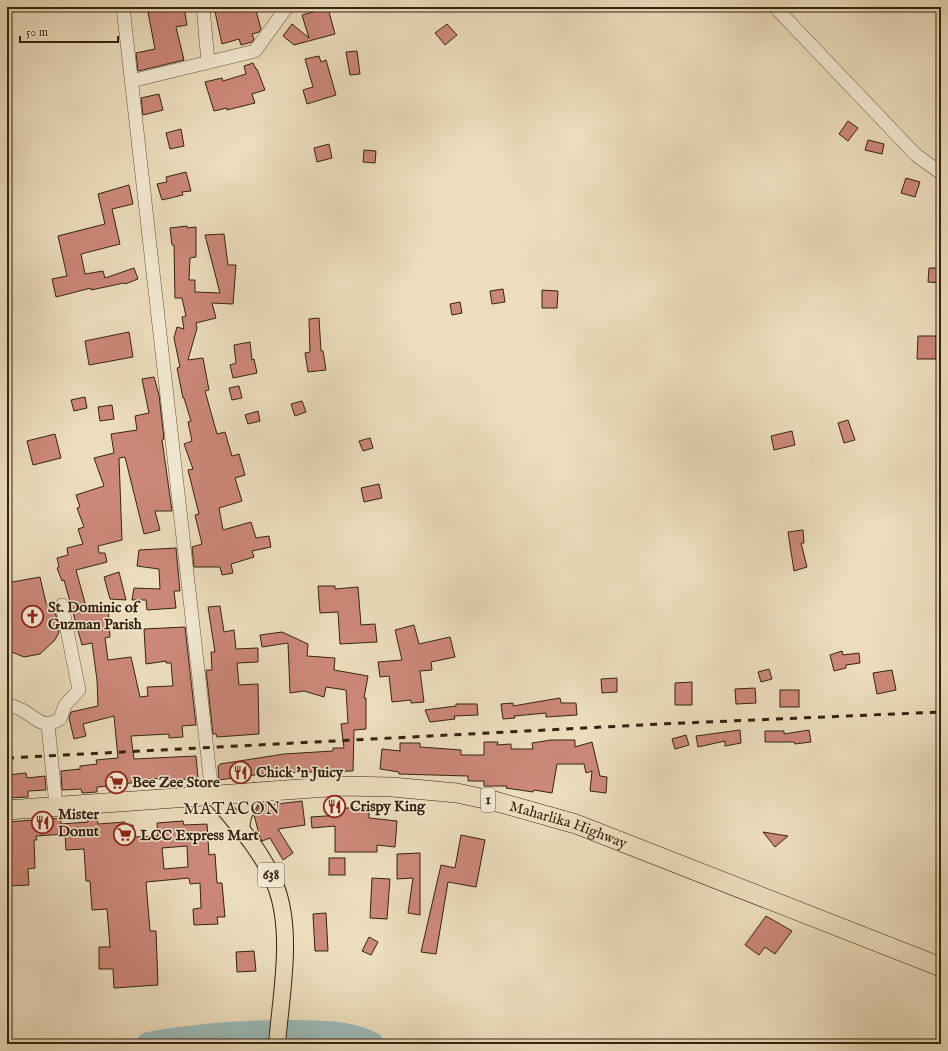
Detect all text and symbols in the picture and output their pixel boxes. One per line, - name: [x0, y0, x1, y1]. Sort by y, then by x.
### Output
- scale bar: [20, 18, 118, 44]
- text: 50 m: [26, 25, 48, 40]
- place label: St. Dominic of Guzman Parish: [48, 598, 143, 634]
- church icon: St. Dominic of Guzman Parish: [19, 603, 45, 629]
- restaurant icon: Chick 'n Juicy: [228, 759, 254, 785]
- place label: Chick 'n Juicy: [256, 763, 344, 782]
- supermarket icon: Bee Zee Store: [104, 769, 130, 795]
- place label: Bee Zee Store: [132, 773, 220, 792]
- road number: 1: [481, 788, 495, 812]
- restaurant icon: Crispy King: [321, 793, 347, 819]
- street label: Maharlika Highway: [507, 796, 631, 853]
- place label: Crispy King: [350, 797, 426, 816]
- district label: MATACON: [183, 799, 281, 820]
- place label: Mister Donut: [58, 805, 100, 841]
- restaurant icon: Mister Donut: [30, 810, 56, 836]
- supermarket icon: LCC Express Mart: [112, 822, 138, 848]
- place label: LCC Express Mart: [140, 826, 259, 845]
- road number: 638: [258, 863, 284, 887]

